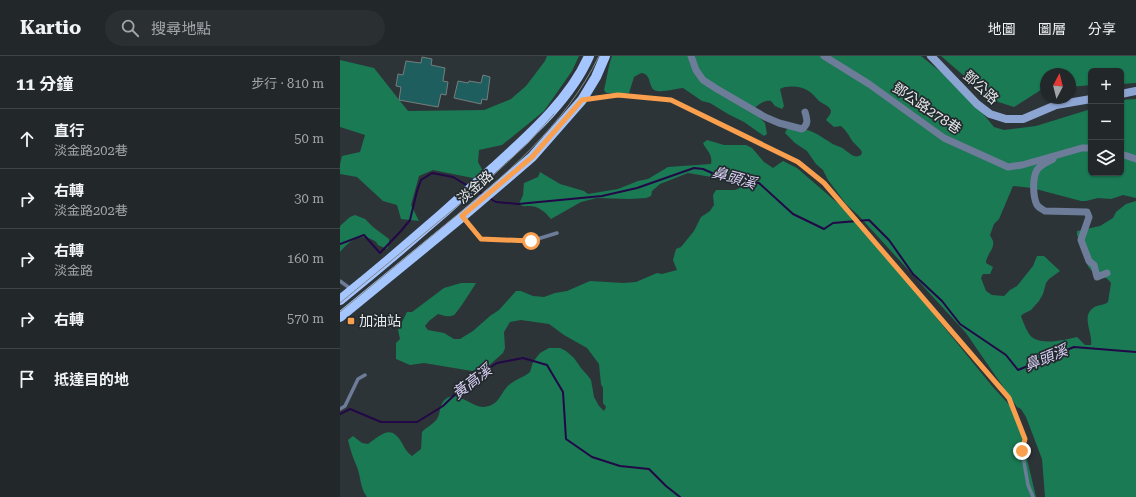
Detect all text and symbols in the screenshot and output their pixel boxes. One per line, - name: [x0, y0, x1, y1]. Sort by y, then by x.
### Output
- search box: [105, 10, 385, 46]
- text: Kartio: [20, 16, 81, 39]
- icon: search: [119, 17, 141, 39]
- text: 搜尋地點: [151, 20, 211, 38]
- text: 地圖: [988, 21, 1016, 37]
- text: 圖層: [1038, 21, 1066, 37]
- text: 分享: [1088, 21, 1116, 37]
- street label: 鄧公路: [960, 67, 1002, 107]
- north arrow: [1040, 68, 1076, 104]
- map controls: [1088, 68, 1124, 176]
- button: +: [1088, 68, 1124, 104]
- text: 11 分鐘: [16, 74, 73, 94]
- text: 步行 · 810 m: [251, 76, 324, 91]
- street label: 鄧公路278巷: [890, 79, 964, 137]
- button: −: [1088, 104, 1124, 140]
- text: 直行: [54, 122, 84, 140]
- icon: ahead: [16, 128, 38, 150]
- text: 50 m: [294, 131, 324, 146]
- button: layers: [1088, 140, 1124, 176]
- text: 淡金路202巷: [54, 143, 128, 158]
- water label: 鼻頭溪: [710, 163, 760, 193]
- street label: 淡金路: [454, 167, 496, 207]
- text: 右轉: [54, 182, 84, 200]
- icon: right: [16, 188, 38, 210]
- text: 30 m: [294, 191, 324, 206]
- text: 淡金路202巷: [54, 203, 128, 218]
- route start: [522, 232, 540, 250]
- text: 右轉: [54, 242, 84, 260]
- icon: right: [16, 248, 38, 270]
- text: 160 m: [287, 251, 324, 266]
- text: 淡金路: [54, 263, 93, 278]
- icon: right: [16, 308, 38, 330]
- text: 右轉: [54, 311, 84, 329]
- text: 570 m: [287, 311, 324, 326]
- place label: 加油站: [359, 313, 401, 329]
- marker: 加油站: [346, 316, 356, 326]
- water label: 鼻頭溪: [1022, 340, 1072, 375]
- water label: 黃高溪: [449, 360, 497, 403]
- icon: arrive: [16, 368, 38, 390]
- text: 抵達目的地: [54, 371, 129, 389]
- route end: [1013, 442, 1031, 460]

